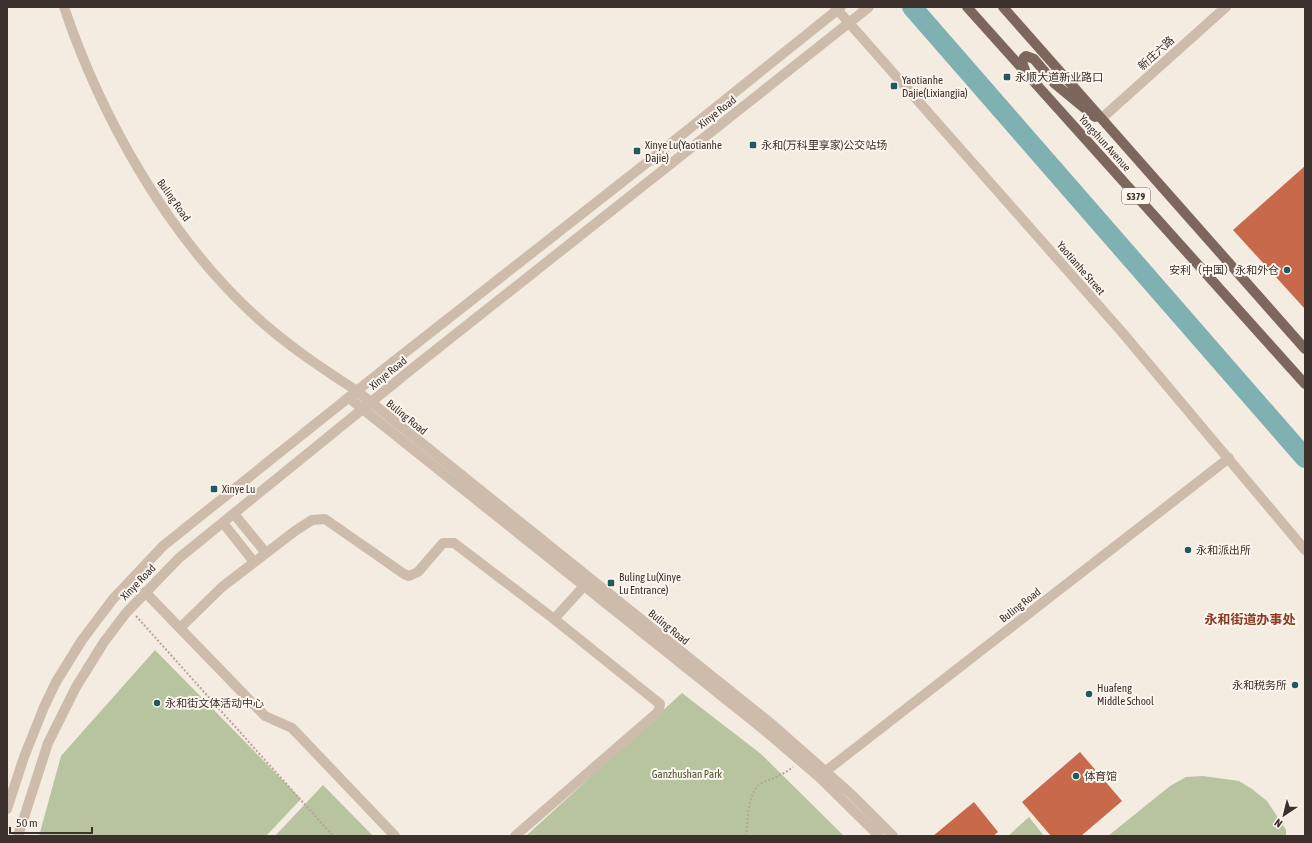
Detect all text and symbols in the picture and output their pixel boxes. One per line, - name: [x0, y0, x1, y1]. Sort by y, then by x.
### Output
- street label: 新庄六路: [1136, 34, 1176, 72]
- place label: 永顺大道新业路口: [1015, 71, 1103, 83]
- marker: 永顺大道新业路口: [1002, 72, 1012, 82]
- place label: Yaotianhe Dajie(Lixiangjia): [902, 74, 968, 99]
- marker: Yaotianhe Dajie(Lixiangjia): [889, 81, 899, 91]
- street label: Xinye Road: [696, 93, 738, 131]
- street label: Yongshun Avenue: [1077, 112, 1133, 174]
- place label: Xinye Lu(Yaotianhe Dajie): [645, 139, 722, 164]
- place label: 永和(万科里享家)公交站场: [761, 139, 887, 151]
- marker: 永和(万科里享家)公交站场: [748, 140, 758, 150]
- marker: Xinye Lu(Yaotianhe Dajie): [632, 146, 642, 156]
- street label: Buling Road: [155, 177, 193, 223]
- road number: S379: [1122, 188, 1150, 204]
- street label: Yaotianhe Street: [1055, 239, 1107, 297]
- place label: 安利（中国）永和外仓: [1169, 264, 1279, 276]
- marker: 安利（中国）永和外仓: [1282, 265, 1292, 275]
- street label: Xinye Road: [367, 354, 409, 392]
- street label: Buling Road: [384, 397, 430, 437]
- place label: Xinye Lu: [222, 483, 255, 495]
- marker: Xinye Lu: [209, 484, 219, 494]
- place label: 永和派出所: [1196, 544, 1251, 556]
- marker: 永和派出所: [1183, 545, 1193, 555]
- street label: Xinye Road: [118, 562, 158, 602]
- place label: Buling Lu(Xinye Lu Entrance): [619, 571, 681, 596]
- marker: Buling Lu(Xinye Lu Entrance): [606, 578, 616, 588]
- street label: Buling Road: [997, 585, 1043, 625]
- street label: Buling Road: [646, 607, 692, 647]
- district label: 永和街道办事处: [1204, 612, 1296, 627]
- place label: 永和税务所: [1232, 679, 1287, 691]
- marker: 永和税务所: [1290, 680, 1300, 690]
- place label: Huafeng Middle School: [1097, 682, 1154, 707]
- marker: Huafeng Middle School: [1084, 689, 1094, 699]
- place label: 永和街文体活动中心: [165, 697, 264, 709]
- marker: 永和街文体活动中心: [152, 698, 162, 708]
- park label: Ganzhushan Park: [652, 768, 722, 780]
- place label: 体育馆: [1084, 770, 1117, 782]
- marker: 体育馆: [1071, 771, 1081, 781]
- north arrow: [1264, 795, 1304, 835]
- scale bar: [10, 809, 92, 835]
- text: 50 m: [16, 816, 38, 830]
- text: N: [1272, 816, 1284, 830]

